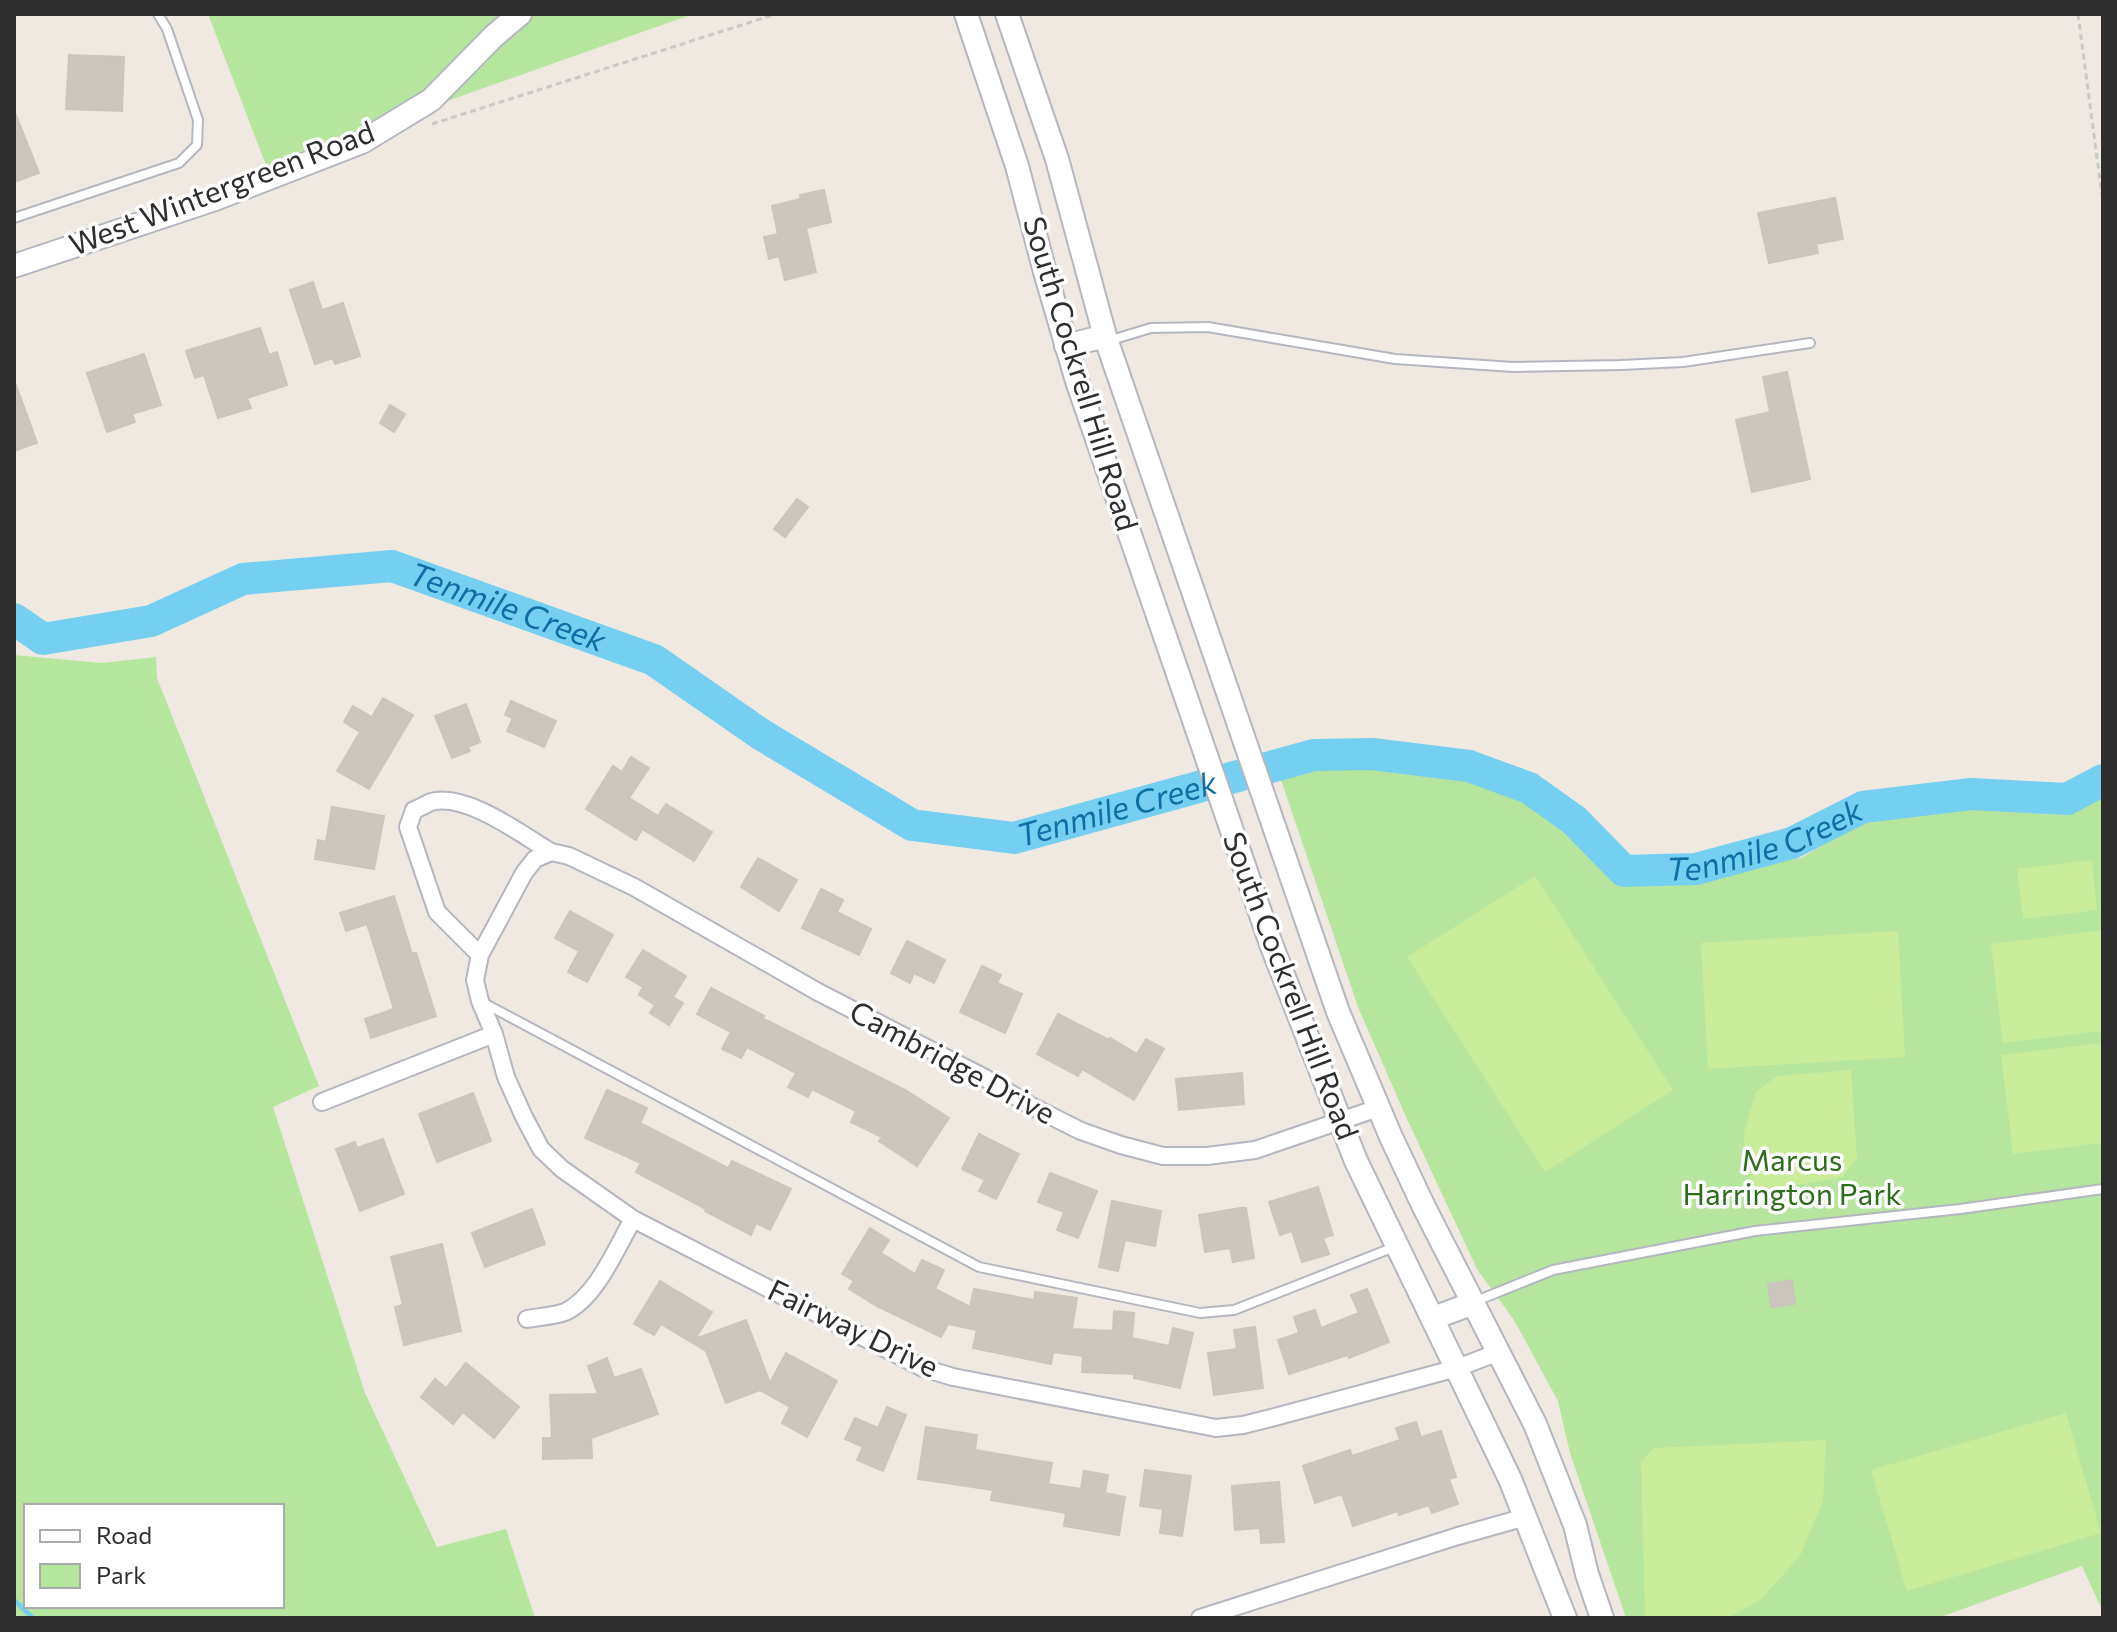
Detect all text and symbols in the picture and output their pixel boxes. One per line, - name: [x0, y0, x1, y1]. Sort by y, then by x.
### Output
- street label: West Wintergreen Road: [63, 111, 379, 262]
- street label: South Cockrell Hill Road: [1017, 212, 1148, 535]
- water label: Tenmile Creek: [404, 552, 612, 659]
- water label: Tenmile Creek: [1012, 761, 1222, 854]
- water label: Tenmile Creek: [1666, 788, 1869, 888]
- street label: South Cockrell Hill Road: [1217, 826, 1368, 1144]
- street label: Cambridge Drive: [844, 991, 1062, 1130]
- park label: Marcus Harrington Park: [1682, 1140, 1902, 1211]
- street label: Fairway Drive: [763, 1270, 945, 1384]
- legend: [24, 1504, 284, 1608]
- text: Road: [96, 1520, 152, 1549]
- text: Park: [96, 1560, 146, 1589]

